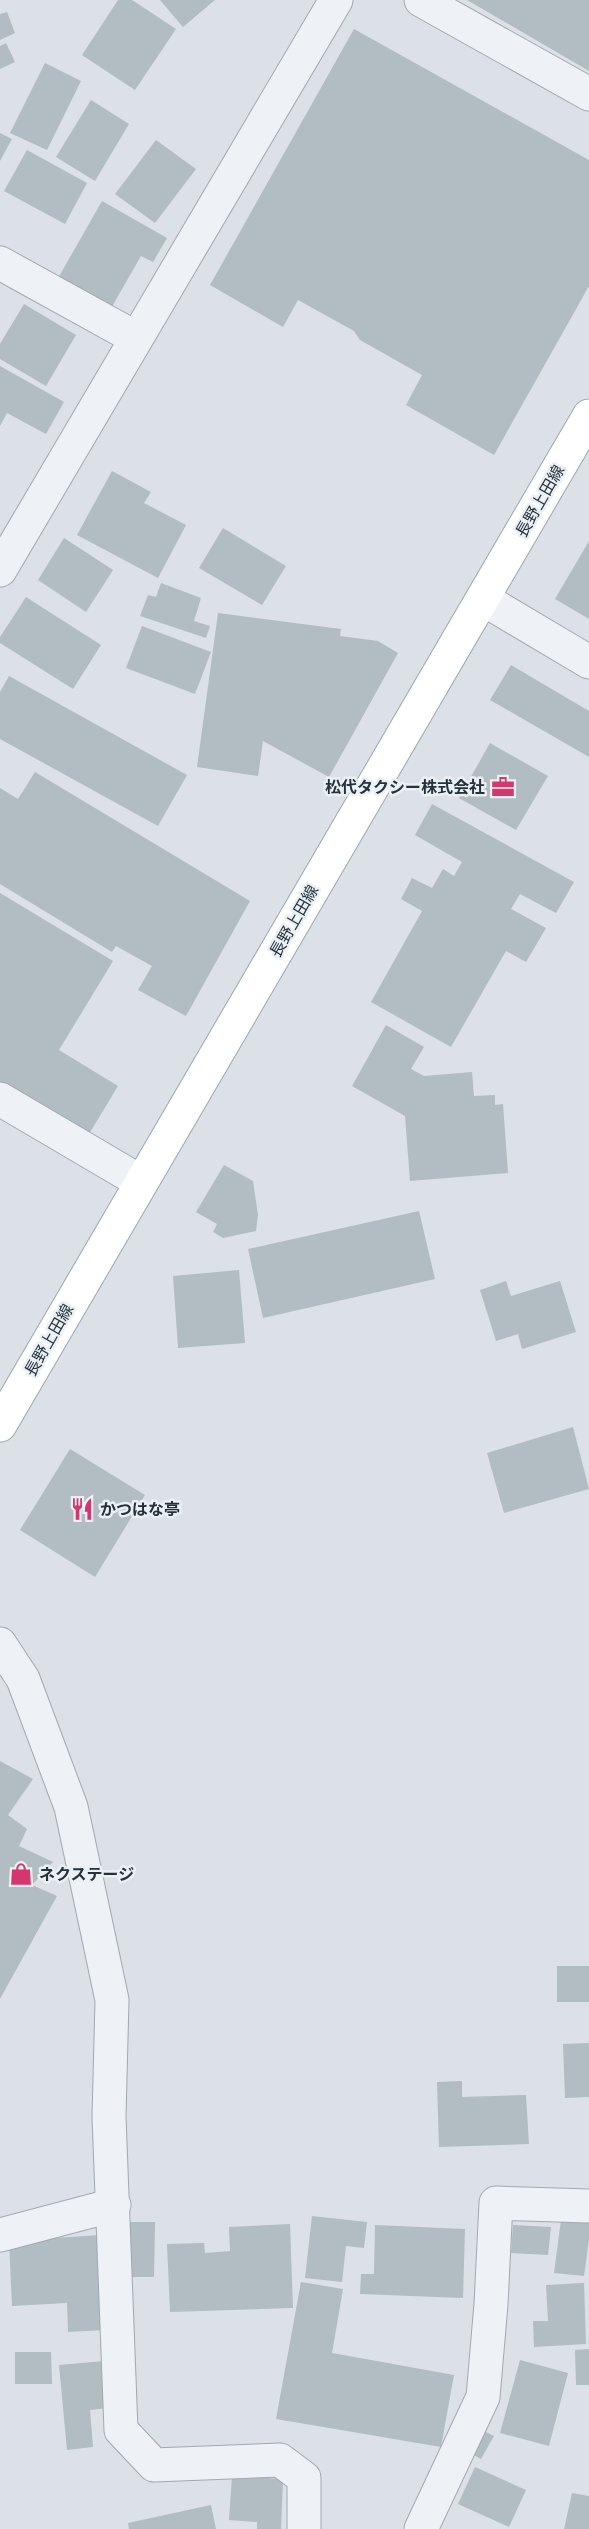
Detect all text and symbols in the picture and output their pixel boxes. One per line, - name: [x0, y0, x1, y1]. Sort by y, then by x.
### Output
- street label: 長野上田線: [510, 461, 570, 541]
- office icon: 松代タクシー株式会社: [490, 774, 516, 800]
- place label: 松代タクシー株式会社: [325, 776, 485, 799]
- street label: 長野上田線: [264, 881, 324, 961]
- street label: 長野上田線: [19, 1300, 79, 1380]
- restaurant icon: かつはな亭: [69, 1496, 95, 1522]
- place label: かつはな亭: [100, 1498, 180, 1521]
- shop icon: ネクステージ: [8, 1861, 34, 1887]
- place label: ネクステージ: [39, 1863, 134, 1886]

